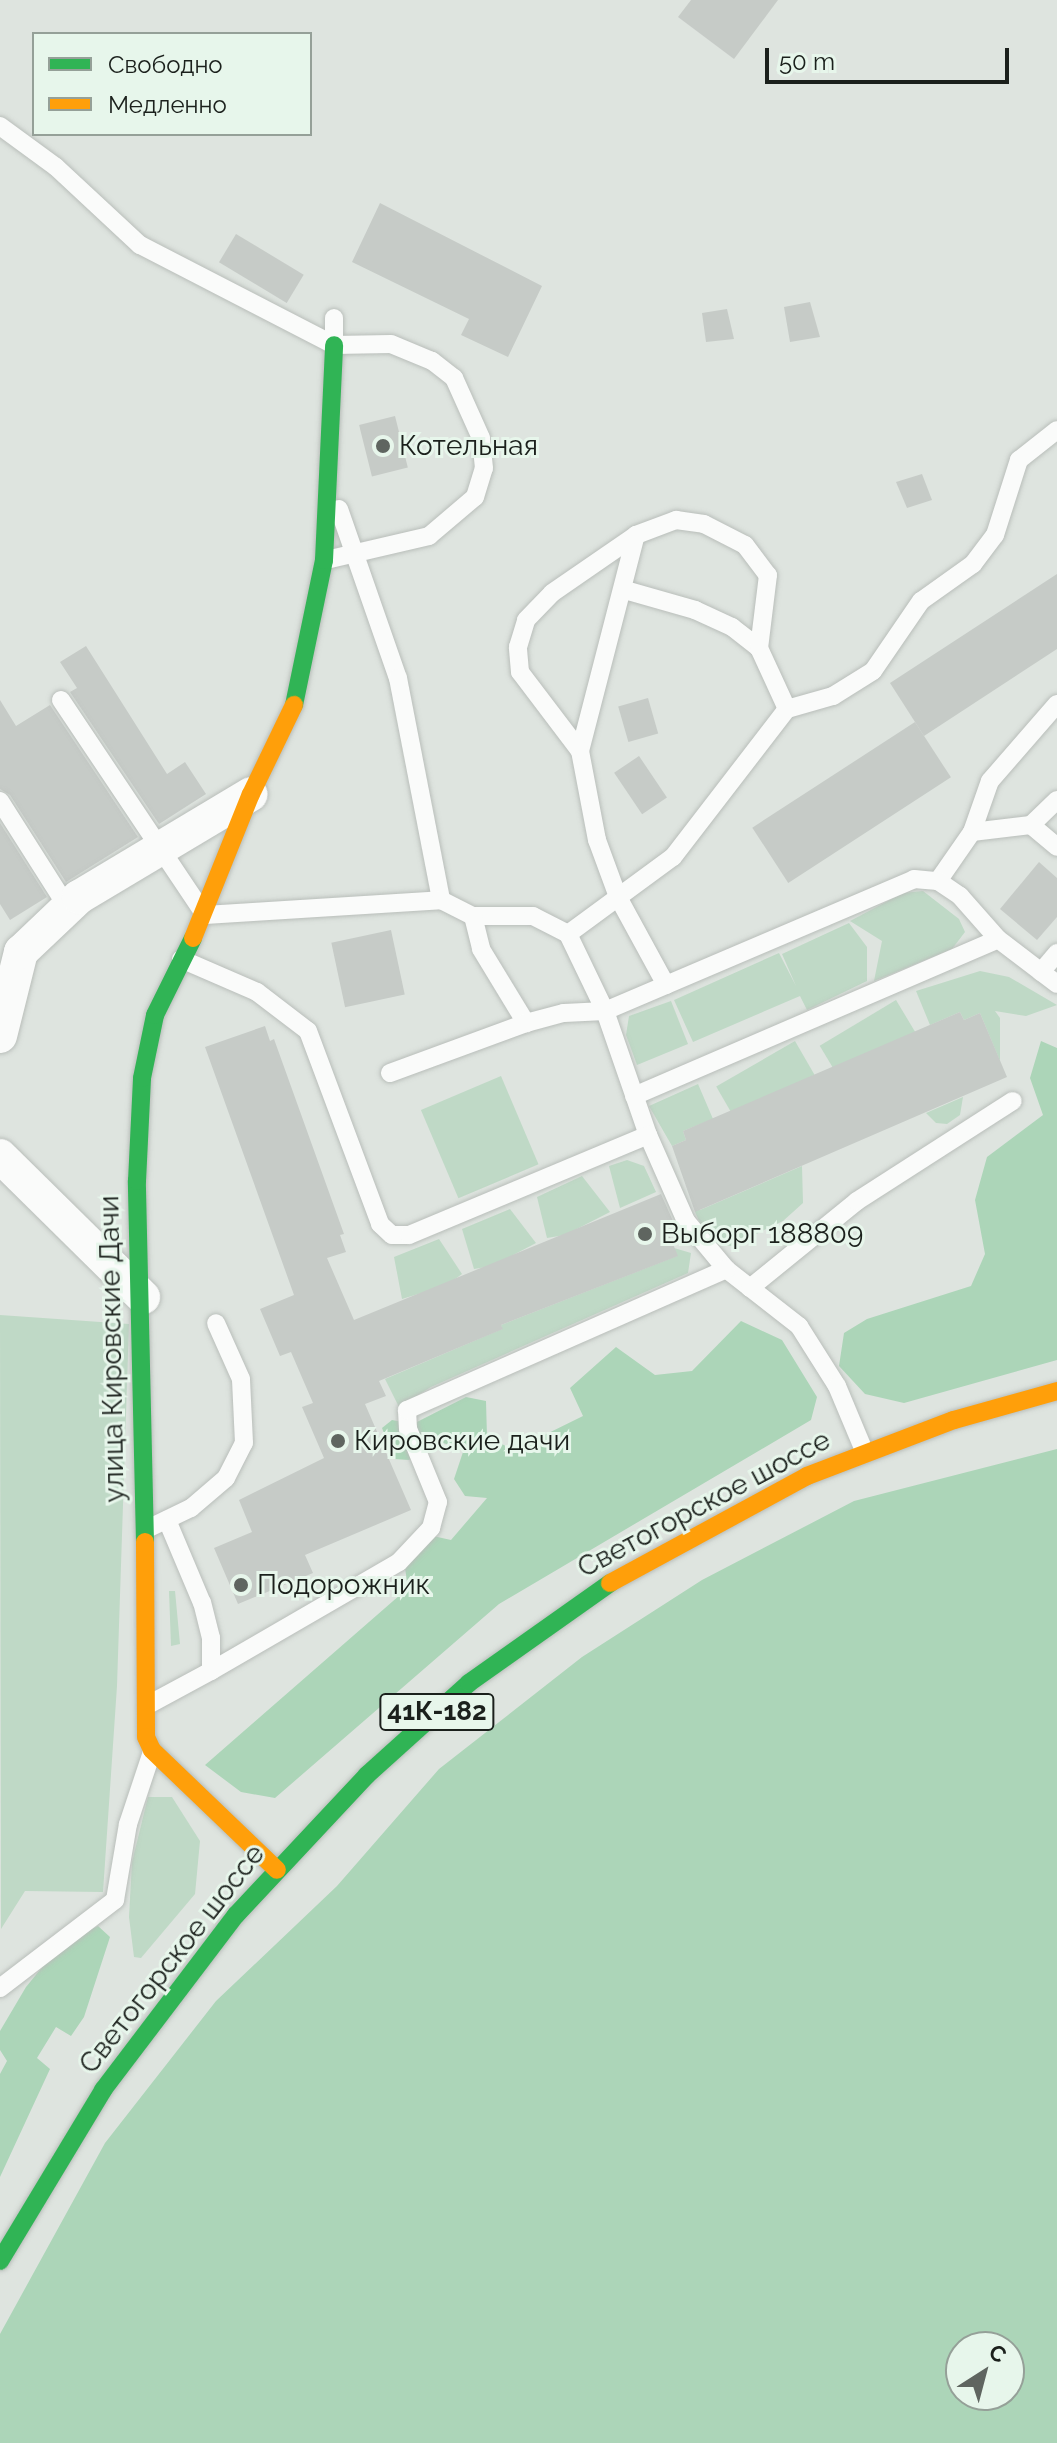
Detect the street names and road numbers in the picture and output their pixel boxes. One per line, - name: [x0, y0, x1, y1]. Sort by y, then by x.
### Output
- street label: улица Кировские Дачи: [93, 1195, 131, 1503]
- street label: Светогорское шоссе: [572, 1423, 836, 1585]
- road number: 41К-182: [379, 1690, 495, 1734]
- street label: Светогорское шоссе: [72, 1838, 272, 2080]

